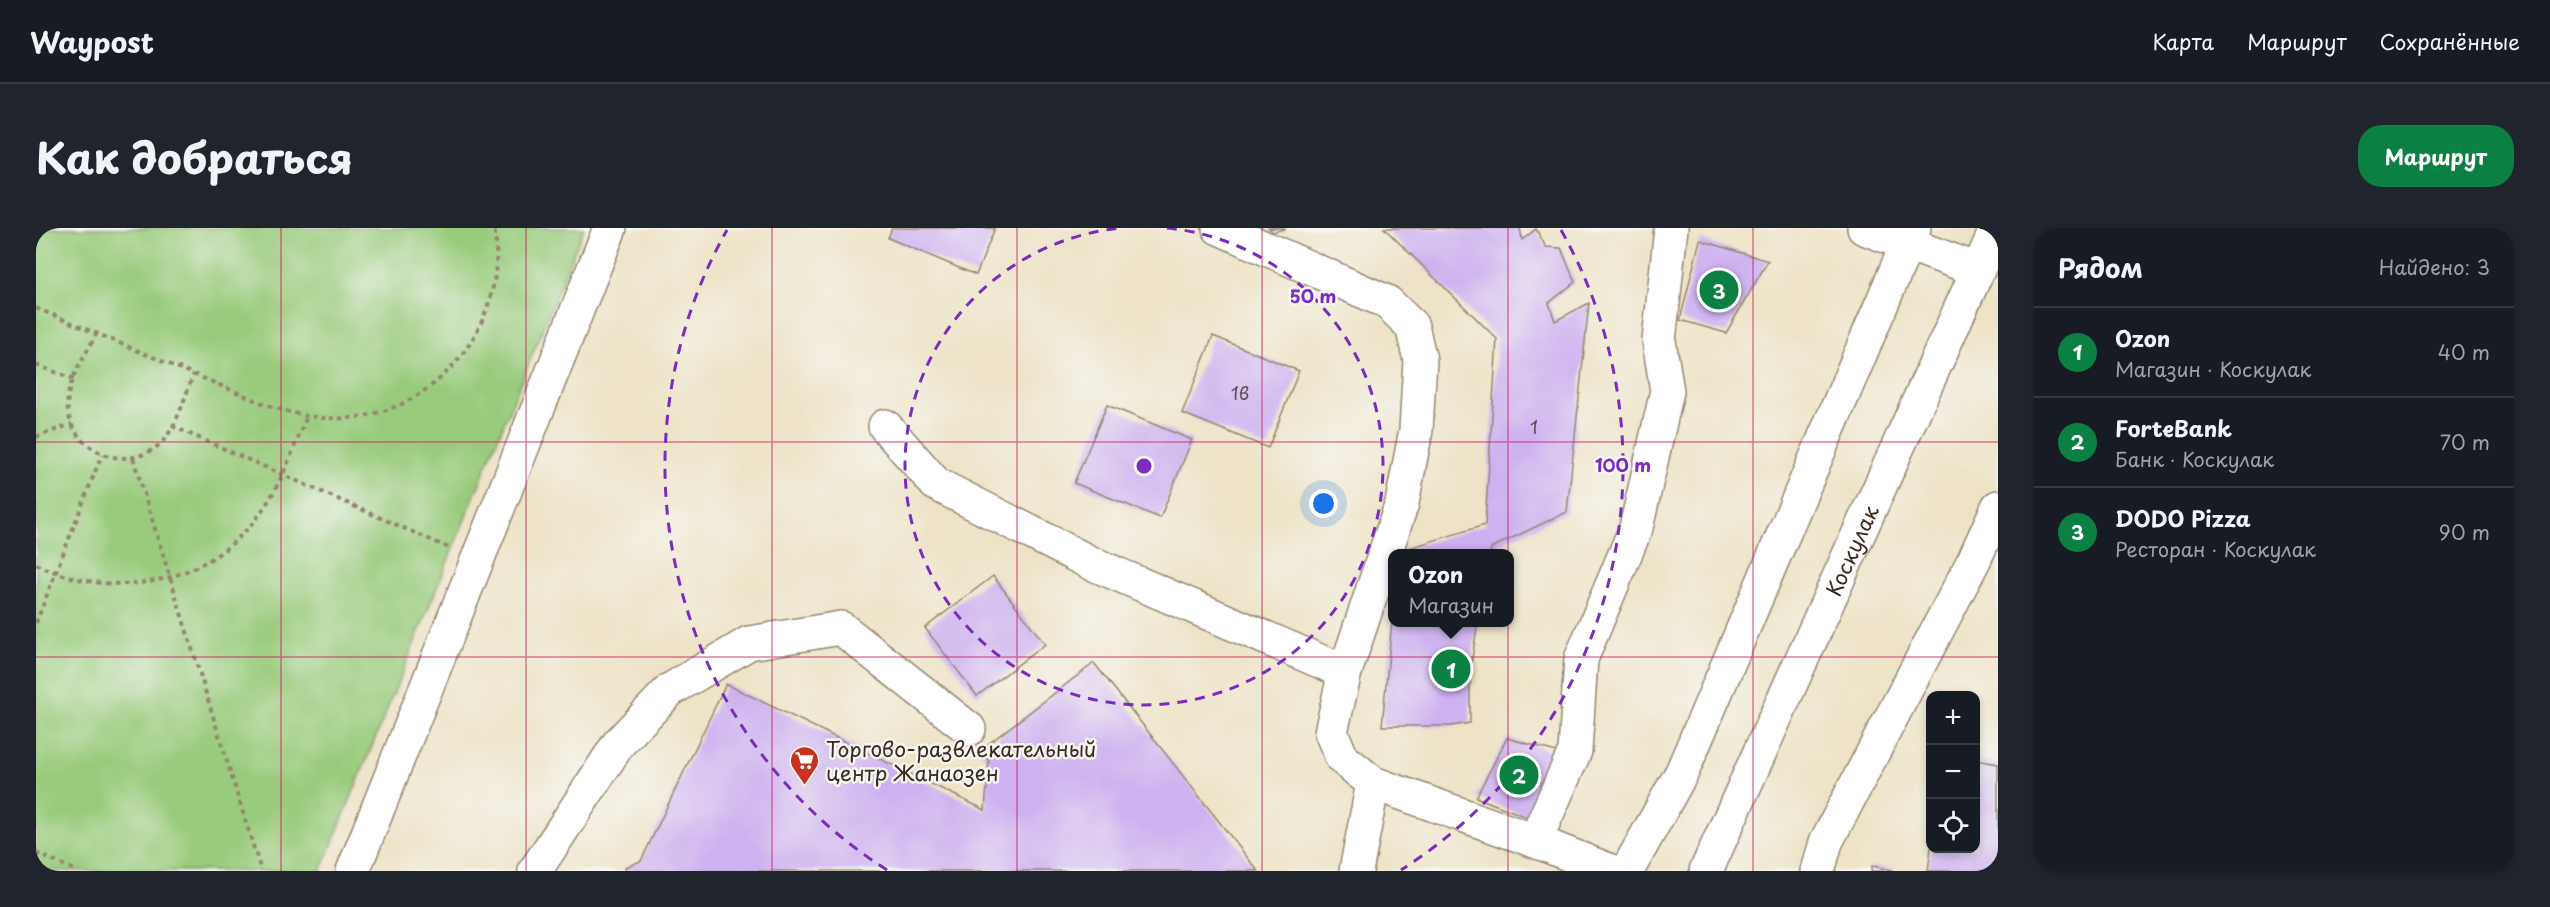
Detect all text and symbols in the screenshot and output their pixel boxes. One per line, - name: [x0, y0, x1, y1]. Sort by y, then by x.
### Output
- text: Waypost: [30, 20, 154, 63]
- text: Карта: [2153, 25, 2214, 57]
- text: Маршрут: [2247, 25, 2347, 57]
- text: Сохранённые: [2380, 25, 2520, 57]
- text: Как добраться: [36, 125, 353, 188]
- button: Маршрут: [2358, 125, 2514, 187]
- text: Рядом: [2058, 248, 2143, 287]
- text: Найдено: 3: [2379, 252, 2490, 282]
- pin: 3: [1700, 268, 1738, 312]
- text: 50 m: [1290, 282, 1336, 309]
- text: Ozon: [2115, 321, 2170, 354]
- text: 1: [2073, 337, 2082, 367]
- text: 40 m: [2438, 337, 2490, 367]
- text: Магазин · Коскулак: [2115, 354, 2311, 384]
- house number: 1в: [1231, 379, 1249, 406]
- text: ForteBank: [2115, 411, 2232, 444]
- house number: 1: [1530, 413, 1538, 440]
- text: 2: [2070, 427, 2085, 457]
- text: 70 m: [2440, 427, 2490, 457]
- text: Банк · Коскулак: [2115, 444, 2274, 474]
- text: 100 m: [1595, 451, 1651, 478]
- centre of rings: [1134, 456, 1154, 476]
- your location: [1309, 489, 1338, 518]
- street label: Коскулак: [1817, 499, 1886, 601]
- text: DODO Pizza: [2115, 501, 2251, 534]
- text: 3: [2071, 517, 2084, 547]
- text: 90 m: [2439, 517, 2490, 547]
- text: Ресторан · Коскулак: [2115, 534, 2316, 564]
- popup: [1388, 549, 1514, 627]
- text: Ozon: [1408, 557, 1463, 590]
- text: Магазин: [1408, 590, 1494, 620]
- pin: 1: [1432, 646, 1470, 692]
- map controls: [1926, 691, 1980, 853]
- button: +: [1926, 691, 1980, 745]
- place label: Торгово-развлекательный центр Жанаозен: [826, 732, 1096, 788]
- supermarket icon: Торгово-развлекательный центр Жанаозен: [789, 744, 821, 786]
- button: −: [1926, 745, 1980, 799]
- pin: 2: [1500, 752, 1538, 798]
- button: locate: [1926, 799, 1980, 853]

